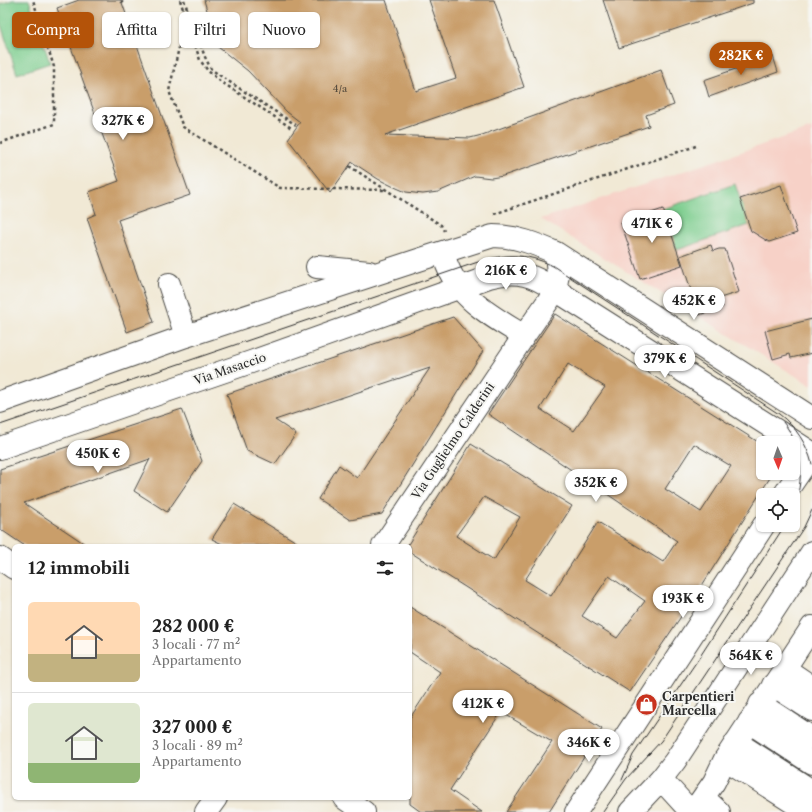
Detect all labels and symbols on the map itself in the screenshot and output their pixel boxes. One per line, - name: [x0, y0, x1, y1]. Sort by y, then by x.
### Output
- pin: 282K €: [708, 42, 774, 76]
- house number: 4/a: [333, 82, 348, 95]
- pin: 327K €: [90, 107, 156, 141]
- pin: 471K €: [619, 210, 685, 244]
- pin: 216K €: [473, 257, 539, 291]
- pin: 452K €: [661, 287, 727, 321]
- pin: 379K €: [632, 345, 698, 379]
- street label: Via Masaccio: [191, 349, 268, 388]
- street label: Via Guglielmo Calderini: [407, 379, 497, 503]
- north arrow: [756, 436, 800, 480]
- pin: 450K €: [65, 440, 131, 474]
- pin: 352K €: [563, 469, 629, 503]
- pin: 193K €: [650, 585, 716, 619]
- pin: 564K €: [718, 642, 784, 676]
- place label: Carpentieri Marcella: [662, 689, 735, 718]
- pin: 412K €: [450, 690, 516, 724]
- shop icon: Carpentieri Marcella: [633, 691, 659, 717]
- pin: 346K €: [556, 729, 622, 763]

